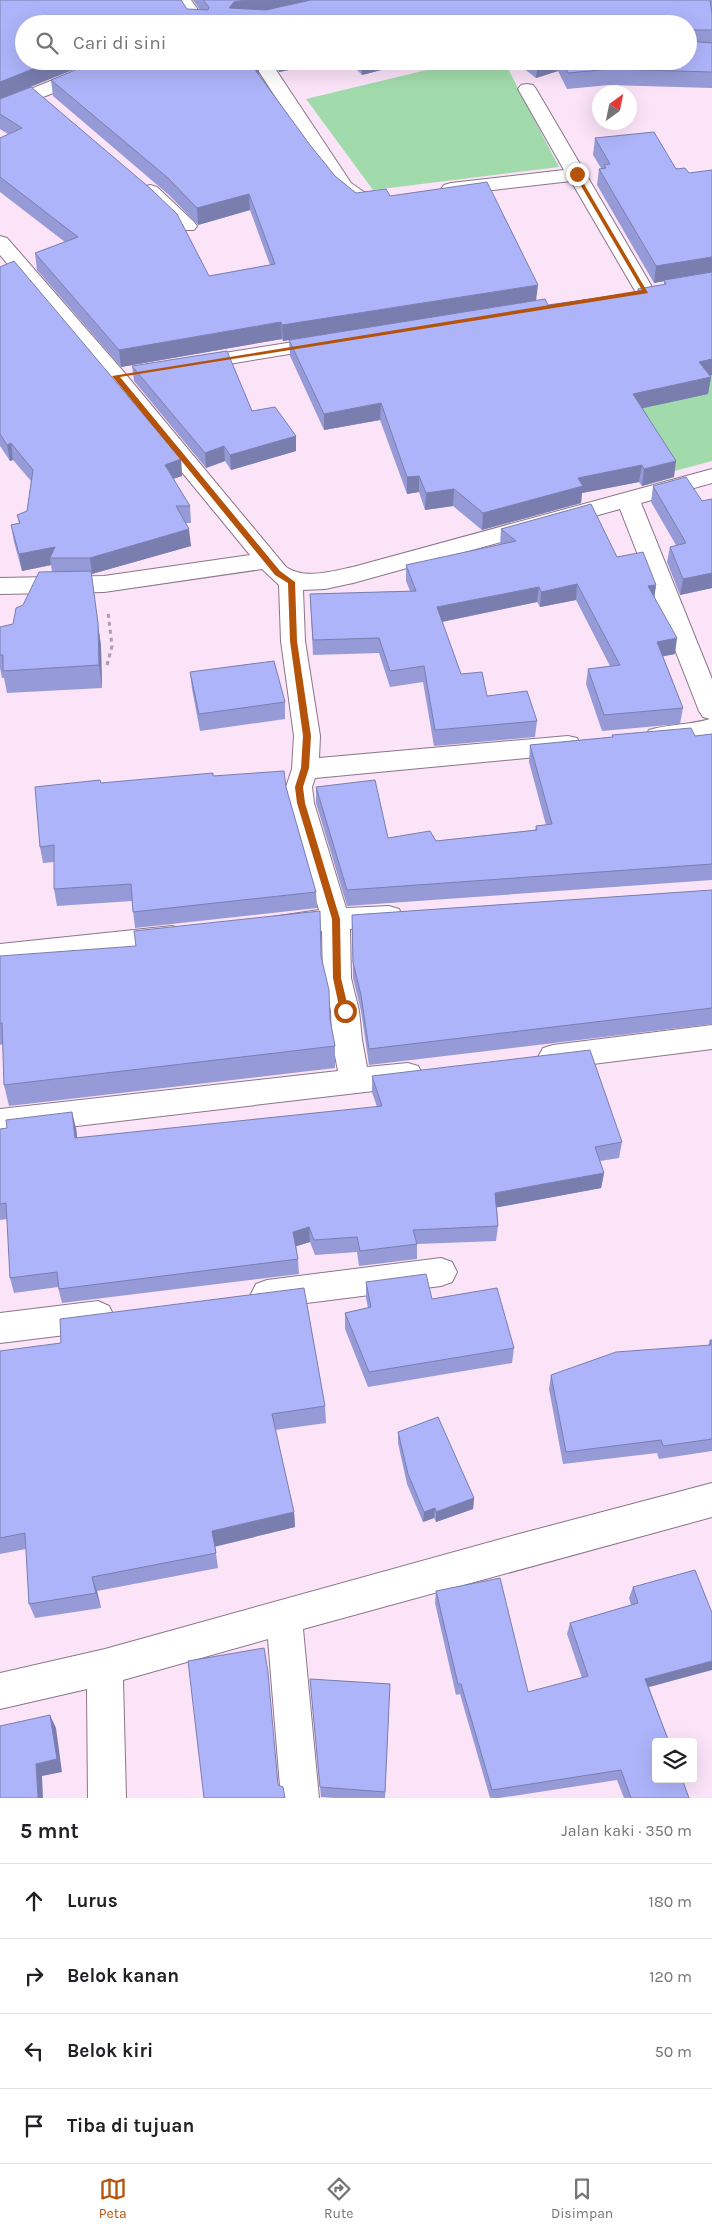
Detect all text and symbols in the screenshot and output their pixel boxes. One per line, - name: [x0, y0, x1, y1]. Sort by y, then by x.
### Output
- search box: [15, 15, 697, 70]
- icon: search: [33, 29, 61, 57]
- text: Cari di sini: [73, 32, 166, 54]
- north arrow: [592, 85, 637, 130]
- route end: [566, 163, 589, 186]
- route start: [334, 1000, 357, 1023]
- map controls: [652, 1738, 697, 1783]
- button: layers: [652, 1738, 697, 1783]
- text: 5 mnt: [20, 1819, 79, 1843]
- text: Jalan kaki · 350 m: [561, 1821, 692, 1840]
- icon: ahead: [20, 1887, 48, 1915]
- text: Lurus: [67, 1890, 118, 1912]
- text: 180 m: [649, 1892, 692, 1911]
- icon: right: [20, 1962, 48, 1990]
- text: Belok kanan: [67, 1965, 179, 1987]
- text: 120 m: [649, 1967, 692, 1986]
- icon: left: [20, 2037, 48, 2065]
- text: Belok kiri: [67, 2040, 153, 2062]
- text: 50 m: [655, 2042, 692, 2061]
- icon: arrive: [20, 2112, 48, 2140]
- text: Tiba di tujuan: [67, 2115, 194, 2137]
- tab: Peta: [99, 2175, 127, 2222]
- tab: Rute: [324, 2175, 354, 2222]
- tab: Disimpan: [551, 2175, 613, 2222]

